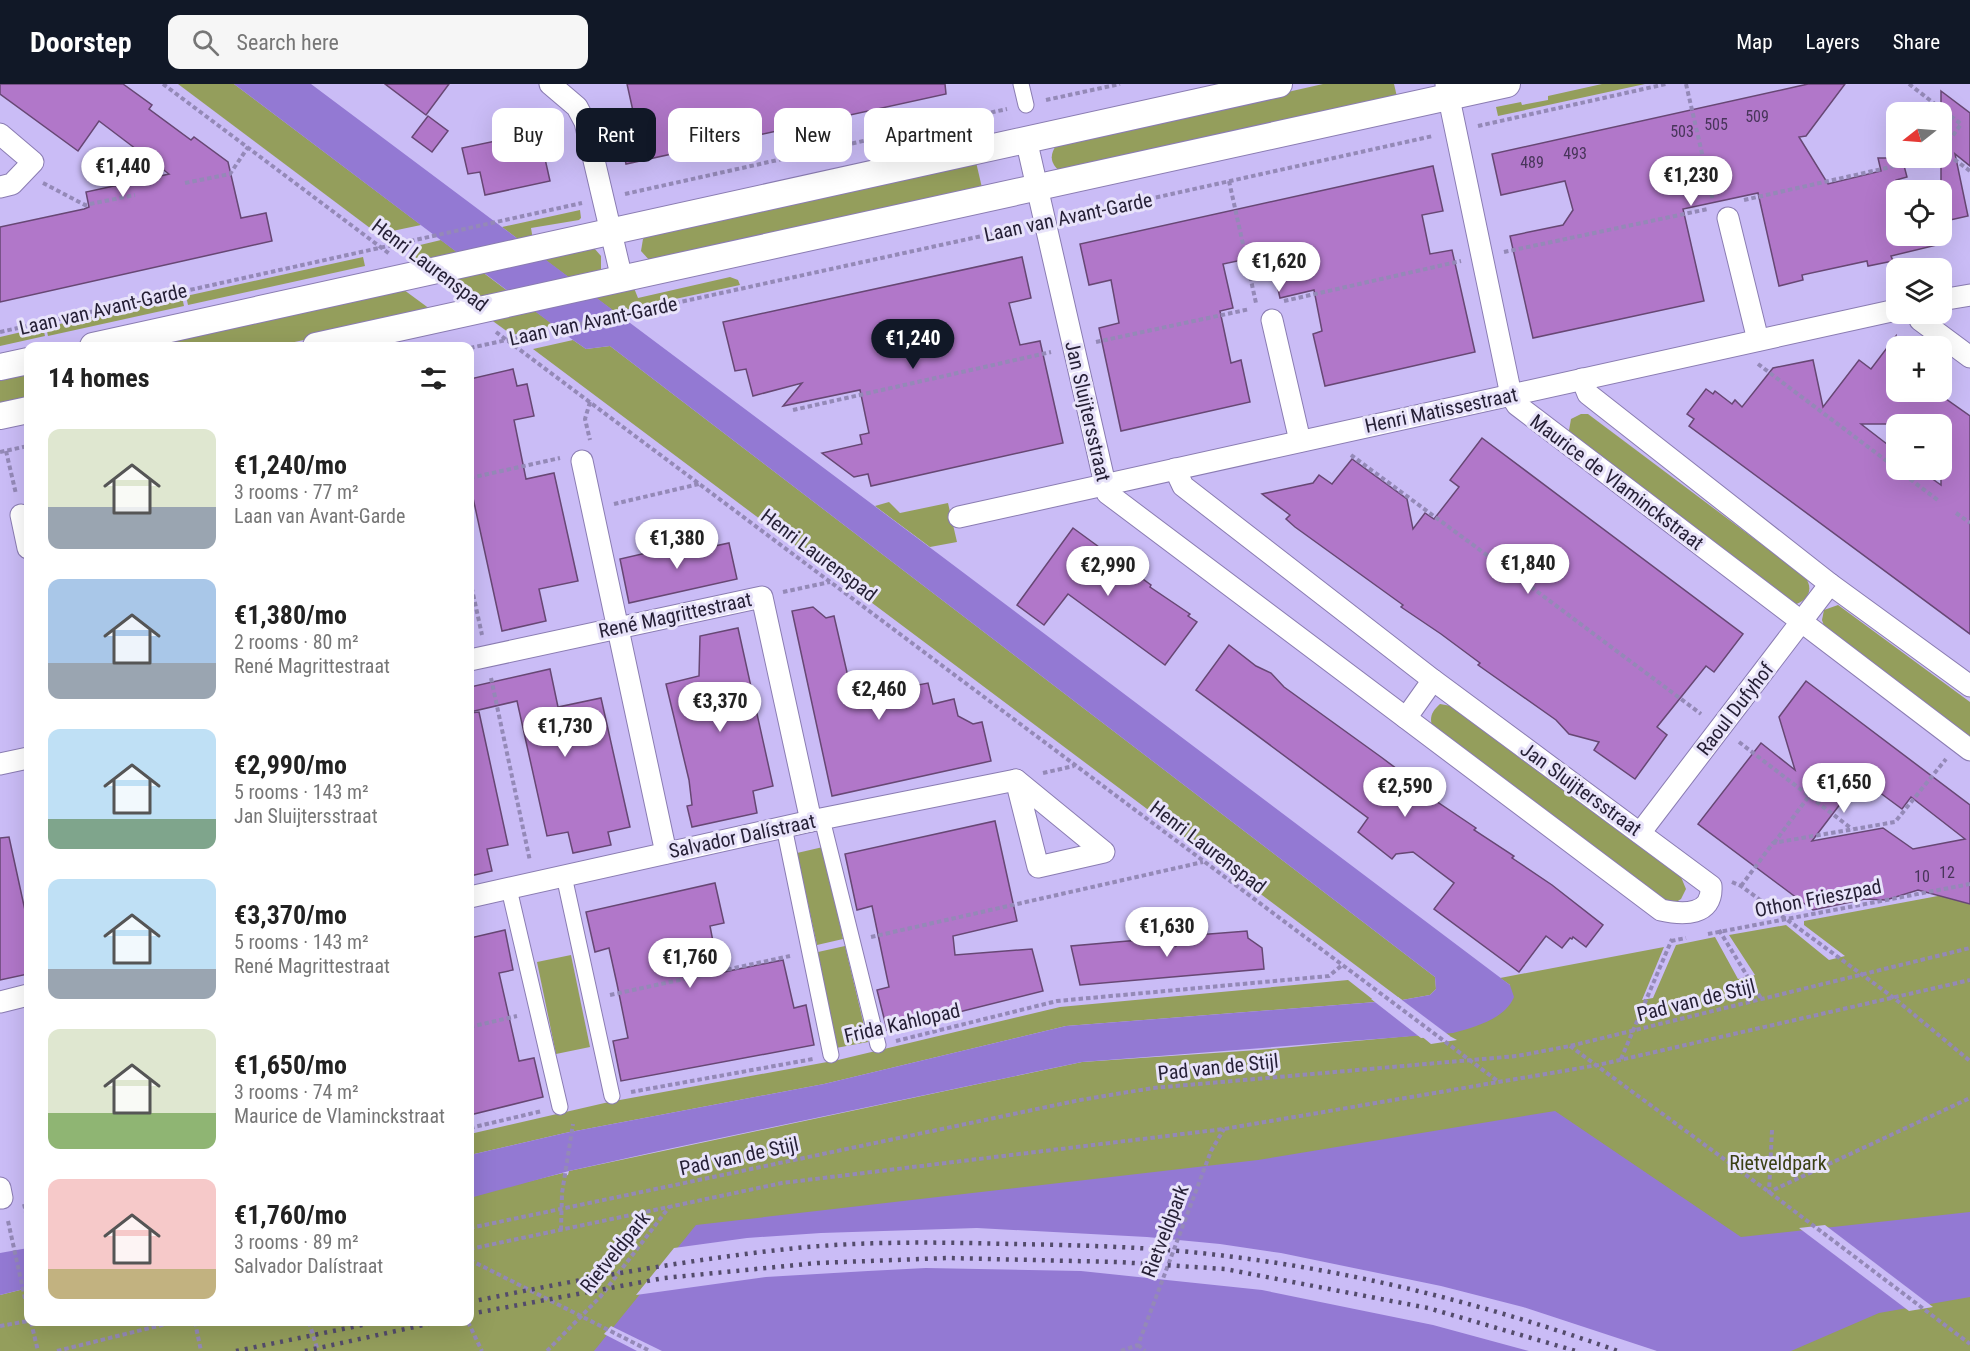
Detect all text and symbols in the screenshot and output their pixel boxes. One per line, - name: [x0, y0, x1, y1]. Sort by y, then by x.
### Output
- search box: [168, 15, 588, 69]
- text: Doorstep: [30, 26, 132, 59]
- icon: search: [189, 26, 222, 59]
- text: Search here: [237, 30, 339, 55]
- text: Map: [1736, 30, 1773, 54]
- text: Layers: [1806, 30, 1860, 54]
- text: Share: [1893, 30, 1940, 54]
- north arrow: [1886, 102, 1952, 168]
- map controls: [1886, 102, 1952, 480]
- house number: 509: [1745, 107, 1769, 126]
- chip: Buy: [492, 108, 564, 162]
- chip: Rent: [576, 108, 656, 162]
- chip: Filters: [668, 108, 762, 162]
- chip: New: [774, 108, 852, 162]
- chip: Apartment: [864, 108, 994, 162]
- house number: 505: [1704, 115, 1728, 134]
- house number: 503: [1670, 122, 1694, 141]
- house number: 493: [1563, 144, 1587, 163]
- pin: €1,440: [74, 147, 172, 198]
- house number: 489: [1520, 153, 1544, 172]
- text: €1,440: [95, 154, 151, 178]
- pin: €1,230: [1642, 156, 1740, 207]
- text: €1,230: [1663, 163, 1719, 187]
- button: locate: [1886, 180, 1952, 246]
- street label: Laan van Avant-Garde: [982, 187, 1154, 247]
- street label: Henri Laurenspad: [367, 214, 493, 316]
- pin: €1,620: [1230, 242, 1328, 293]
- text: €1,620: [1251, 249, 1307, 273]
- button: layers: [1886, 258, 1952, 324]
- street label: Laan van Avant-Garde: [17, 278, 189, 340]
- street label: Laan van Avant-Garde: [507, 291, 679, 351]
- pin: €1,240: [864, 319, 962, 370]
- text: €1,240: [885, 326, 941, 350]
- button: +: [1886, 336, 1952, 402]
- street label: Jan Sluijtersstraat: [1060, 338, 1116, 484]
- icon: filters: [417, 362, 450, 395]
- text: 14 homes: [48, 363, 150, 393]
- street label: Henri Matissestraat: [1363, 382, 1520, 438]
- street label: Maurice de Vlaminckstraat: [1526, 409, 1709, 555]
- button: −: [1886, 414, 1952, 480]
- text: €1,240/mo: [234, 450, 347, 480]
- icon: home: [96, 453, 168, 525]
- text: 3 rooms · 77 m²: [234, 480, 359, 504]
- text: Laan van Avant-Garde: [234, 504, 405, 528]
- street label: Henri Laurenspad: [756, 504, 882, 606]
- pin: €1,380: [628, 519, 726, 570]
- text: €1,380: [649, 526, 705, 550]
- pin: €1,840: [1479, 544, 1577, 595]
- pin: €2,990: [1059, 546, 1157, 597]
- text: €1,840: [1500, 551, 1556, 575]
- text: €2,990: [1080, 553, 1136, 577]
- street label: René Magrittestraat: [596, 587, 754, 643]
- text: €1,380/mo: [234, 600, 347, 630]
- icon: home: [96, 603, 168, 675]
- text: 2 rooms · 80 m²: [234, 630, 359, 654]
- text: René Magrittestraat: [234, 654, 390, 678]
- street label: Raoul Dufyhof: [1691, 657, 1779, 760]
- pin: €2,460: [830, 670, 928, 721]
- text: €2,460: [851, 677, 907, 701]
- pin: €3,370: [671, 682, 769, 733]
- text: €3,370: [692, 689, 748, 713]
- pin: €1,730: [516, 707, 614, 758]
- text: €1,730: [537, 714, 593, 738]
- street label: Jan Sluijtersstraat: [1516, 737, 1646, 841]
- text: €2,990/mo: [234, 750, 347, 780]
- icon: home: [96, 753, 168, 825]
- pin: €1,650: [1795, 763, 1893, 814]
- pin: €2,590: [1356, 767, 1454, 818]
- text: €1,650: [1816, 770, 1872, 794]
- text: €2,590: [1377, 774, 1433, 798]
- text: 5 rooms · 143 m²: [234, 780, 369, 804]
- street label: Henri Laurenspad: [1145, 796, 1271, 898]
- text: Jan Sluijtersstraat: [234, 804, 378, 828]
- street label: Salvador Dalístraat: [666, 809, 818, 863]
- house number: 12: [1939, 863, 1955, 882]
- house number: 10: [1914, 867, 1930, 886]
- street label: Othon Frieszpad: [1753, 874, 1883, 922]
- text: €3,370/mo: [234, 900, 347, 930]
- icon: home: [96, 903, 168, 975]
- pin: €1,630: [1118, 907, 1216, 958]
- text: €1,630: [1139, 914, 1195, 938]
- text: 5 rooms · 143 m²: [234, 930, 369, 954]
- pin: €1,760: [641, 938, 739, 989]
- text: €1,760: [662, 945, 718, 969]
- text: René Magrittestraat: [234, 954, 390, 978]
- street label: Pad van de Stijl: [1634, 974, 1758, 1026]
- street label: Frida Kahlopad: [842, 998, 962, 1048]
- street label: Pad van de Stijl: [1156, 1049, 1280, 1085]
- text: €1,650/mo: [234, 1050, 347, 1080]
- icon: home: [96, 1053, 168, 1125]
- text: 3 rooms · 74 m²: [234, 1080, 359, 1104]
- text: Maurice de Vlaminckstraat: [234, 1104, 445, 1128]
- street label: Pad van de Stijl: [677, 1132, 801, 1180]
- park label: Rietveldpark: [1729, 1151, 1827, 1175]
- street label: Rietveldpark: [1136, 1181, 1194, 1281]
- text: €1,760/mo: [234, 1200, 347, 1230]
- icon: home: [96, 1203, 168, 1275]
- street label: Rietveldpark: [575, 1207, 655, 1297]
- text: 3 rooms · 89 m²: [234, 1230, 359, 1254]
- text: Salvador Dalístraat: [234, 1254, 383, 1278]

